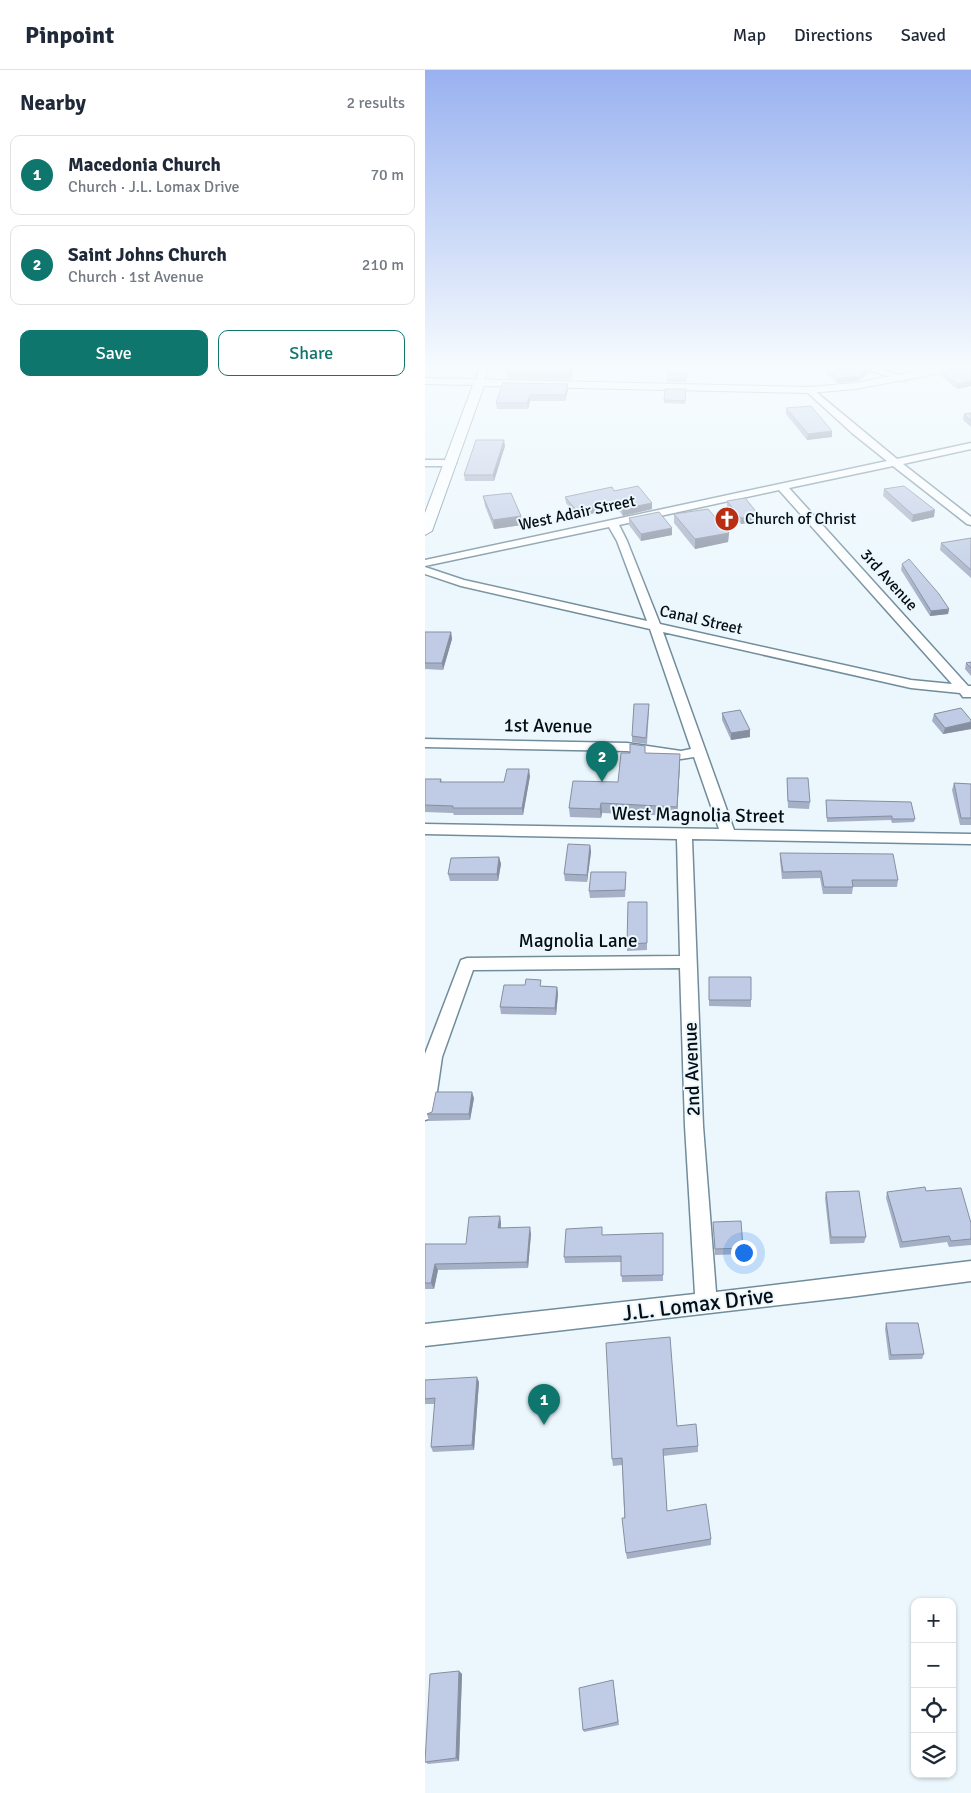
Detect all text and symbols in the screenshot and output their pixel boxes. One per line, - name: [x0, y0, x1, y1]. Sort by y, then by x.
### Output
- text: Pinpoint: [25, 20, 114, 50]
- text: Map: [733, 24, 766, 46]
- text: Directions: [794, 24, 873, 46]
- text: Saved: [901, 24, 946, 46]
- text: Nearby: [20, 90, 86, 116]
- text: 2 results: [346, 93, 405, 113]
- text: Macedonia Church: [68, 153, 221, 177]
- text: 1: [33, 165, 41, 185]
- text: 70 m: [370, 165, 404, 185]
- text: Church · J.L. Lomax Drive: [68, 177, 240, 197]
- text: Saint Johns Church: [68, 243, 227, 267]
- text: 2: [33, 255, 41, 275]
- text: 210 m: [362, 255, 404, 275]
- text: Church · 1st Avenue: [68, 267, 204, 287]
- button: Save: [20, 330, 208, 376]
- button: Share: [218, 330, 405, 376]
- street label: West Adair Street: [517, 491, 638, 535]
- church icon: Church of Christ: [714, 506, 740, 532]
- place label: Church of Christ: [745, 509, 856, 529]
- street label: 3rd Avenue: [856, 545, 922, 615]
- street label: Canal Street: [658, 601, 745, 639]
- street label: 1st Avenue: [503, 713, 593, 739]
- pin: 2: [586, 741, 618, 782]
- street label: West Magnolia Street: [611, 801, 785, 829]
- street label: Magnolia Lane: [519, 929, 637, 953]
- street label: 2nd Avenue: [678, 1021, 706, 1117]
- your location: [731, 1240, 757, 1266]
- street label: J.L. Lomax Drive: [621, 1281, 775, 1327]
- pin: 1: [528, 1384, 560, 1425]
- map controls: [911, 1598, 956, 1778]
- button: +: [911, 1598, 956, 1643]
- button: −: [911, 1643, 956, 1688]
- button: locate: [911, 1688, 956, 1733]
- button: layers: [911, 1733, 956, 1778]

